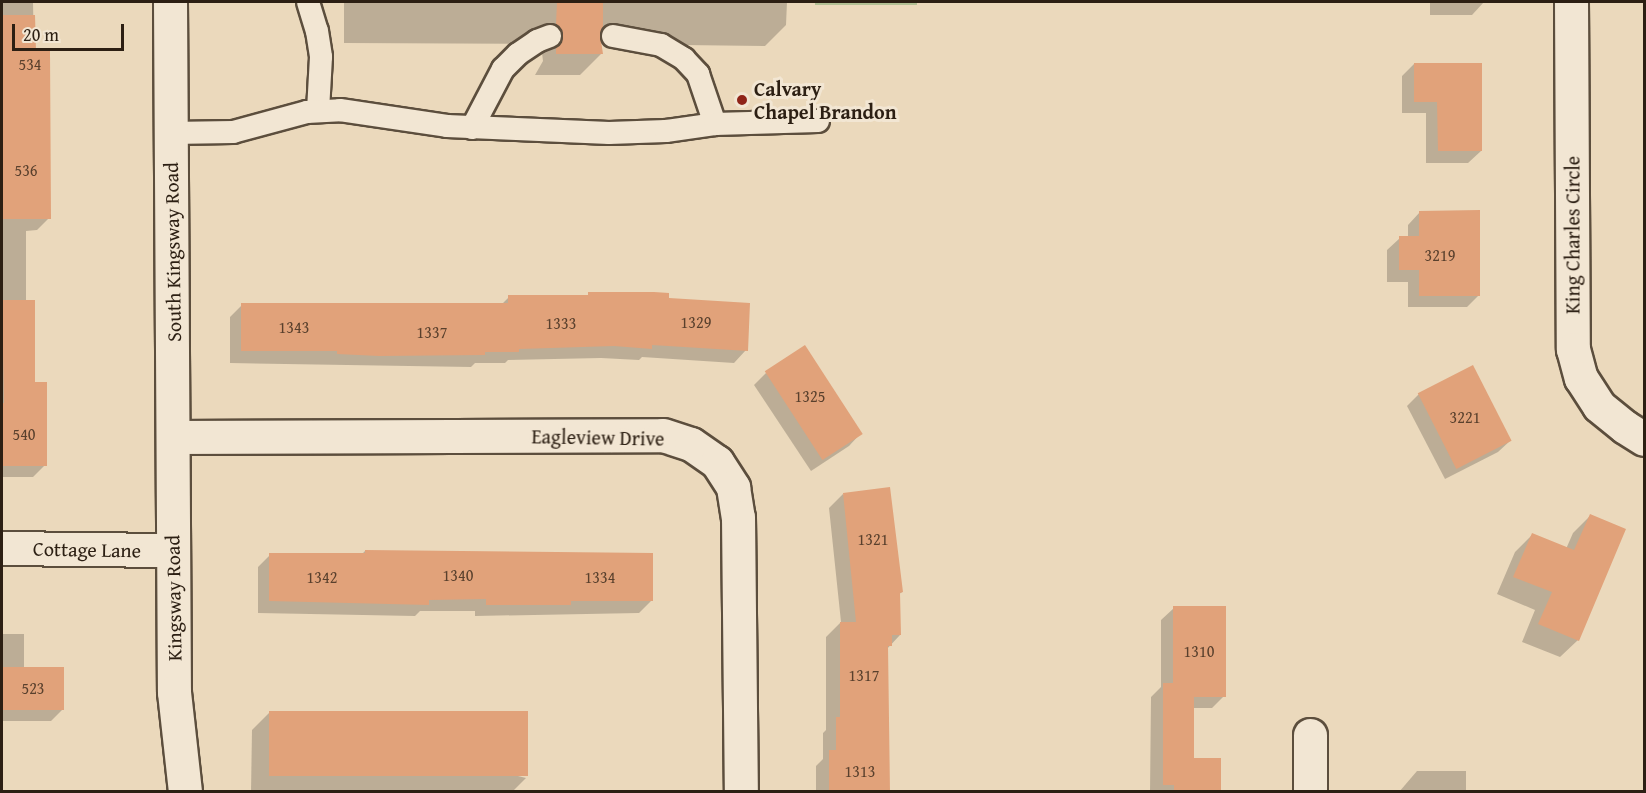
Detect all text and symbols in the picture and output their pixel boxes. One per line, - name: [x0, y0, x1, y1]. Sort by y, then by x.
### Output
- scale bar: [15, 12, 128, 50]
- text: 20 m: [23, 21, 59, 48]
- house number: 534: [18, 54, 42, 74]
- place label: Calvary Chapel Brandon: [754, 77, 897, 124]
- marker: Calvary Chapel Brandon: [735, 93, 749, 107]
- street label: King Charles Circle: [1560, 156, 1584, 314]
- house number: 536: [14, 160, 38, 180]
- street label: South Kingsway Road: [158, 162, 186, 342]
- house number: 3219: [1425, 245, 1455, 265]
- house number: 1329: [681, 312, 711, 332]
- house number: 1333: [546, 313, 576, 333]
- house number: 1343: [279, 317, 309, 337]
- house number: 1337: [417, 322, 447, 342]
- house number: 1325: [795, 386, 825, 406]
- house number: 3221: [1450, 407, 1480, 427]
- house number: 540: [12, 424, 36, 444]
- street label: Eagleview Drive: [531, 424, 665, 450]
- house number: 1321: [858, 529, 888, 549]
- street label: Kingsway Road: [160, 535, 186, 661]
- street label: Cottage Lane: [33, 536, 141, 562]
- house number: 1340: [443, 565, 473, 585]
- house number: 1342: [307, 567, 337, 587]
- house number: 1334: [585, 567, 615, 587]
- house number: 1310: [1184, 641, 1214, 661]
- house number: 1317: [849, 665, 879, 685]
- house number: 523: [21, 678, 45, 698]
- house number: 1313: [845, 761, 875, 781]

